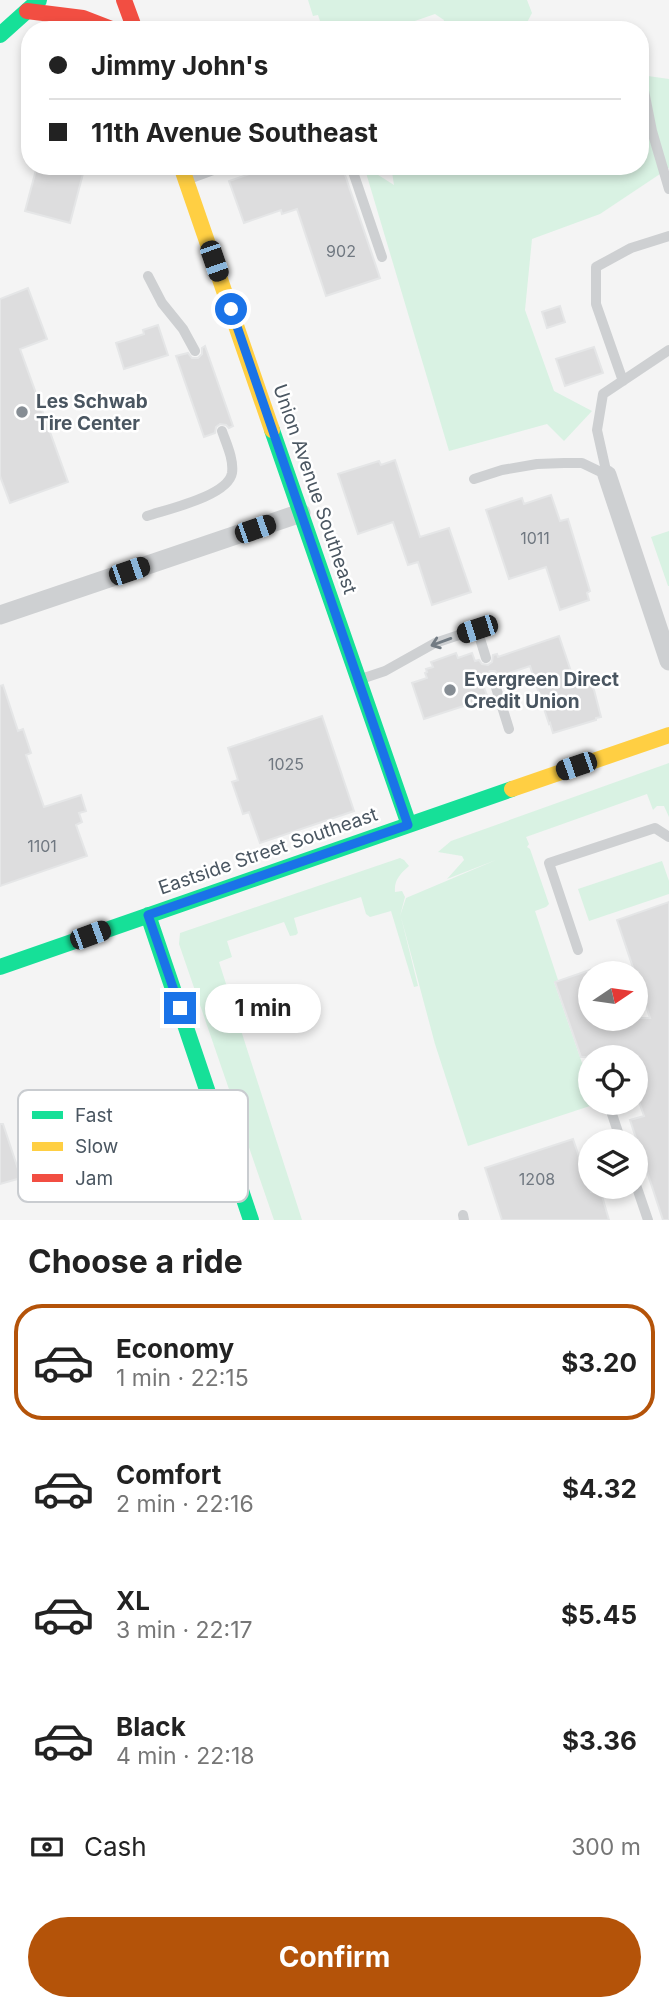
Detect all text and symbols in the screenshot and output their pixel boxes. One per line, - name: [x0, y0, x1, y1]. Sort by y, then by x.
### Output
- text: Jimmy John's: [91, 50, 268, 81]
- text: 11th Avenue Southeast: [91, 117, 378, 148]
- car: [198, 238, 231, 284]
- house number: 902: [326, 241, 356, 261]
- route start: [215, 293, 247, 325]
- street label: Union Avenue Southeast: [268, 381, 362, 597]
- place label: Les Schwab Tire Center: [36, 390, 148, 435]
- marker: Les Schwab Tire Center: [14, 404, 30, 420]
- car: [232, 512, 279, 546]
- house number: 1011: [520, 528, 550, 548]
- car: [106, 554, 153, 588]
- car: [454, 613, 501, 645]
- one-way arrow: [430, 636, 452, 649]
- place label: Evergreen Direct Credit Union: [464, 668, 619, 713]
- marker: Evergreen Direct Credit Union: [442, 682, 458, 698]
- car: [553, 749, 600, 783]
- house number: 1025: [268, 754, 304, 774]
- street label: Eastside Street Southeast: [155, 803, 381, 899]
- house number: 1101: [27, 836, 57, 856]
- car: [67, 918, 114, 952]
- north arrow: [578, 961, 648, 1031]
- map controls: [578, 961, 648, 1199]
- callout: 1 min: [204, 984, 320, 1032]
- route end: [164, 992, 196, 1024]
- text: 1 min: [235, 994, 291, 1022]
- button: locate: [578, 1045, 648, 1115]
- legend: [18, 1090, 248, 1202]
- text: Fast: [75, 1104, 113, 1127]
- button: layers: [578, 1129, 648, 1199]
- text: Slow: [75, 1135, 118, 1158]
- text: Jam: [75, 1167, 113, 1190]
- house number: 1208: [519, 1169, 555, 1189]
- text: Choose a ride: [28, 1242, 243, 1281]
- icon: car: [32, 1331, 95, 1394]
- text: Economy: [116, 1333, 234, 1364]
- text: $3.20: [561, 1347, 637, 1378]
- text: 1 min · 22:15: [116, 1364, 249, 1392]
- icon: car: [32, 1457, 95, 1520]
- text: Comfort: [116, 1459, 221, 1490]
- text: $4.32: [562, 1473, 637, 1504]
- text: 2 min · 22:16: [116, 1490, 254, 1518]
- icon: car: [32, 1583, 95, 1646]
- text: XL: [116, 1585, 150, 1616]
- text: $5.45: [561, 1599, 637, 1630]
- text: 3 min · 22:17: [116, 1616, 253, 1644]
- icon: car: [32, 1709, 95, 1772]
- text: Black: [116, 1711, 186, 1742]
- text: $3.36: [562, 1725, 637, 1756]
- text: 4 min · 22:18: [116, 1742, 254, 1770]
- icon: cash: [28, 1828, 66, 1866]
- text: Cash: [84, 1831, 147, 1862]
- text: 300 m: [571, 1833, 641, 1861]
- button: Confirm: [28, 1917, 641, 1997]

